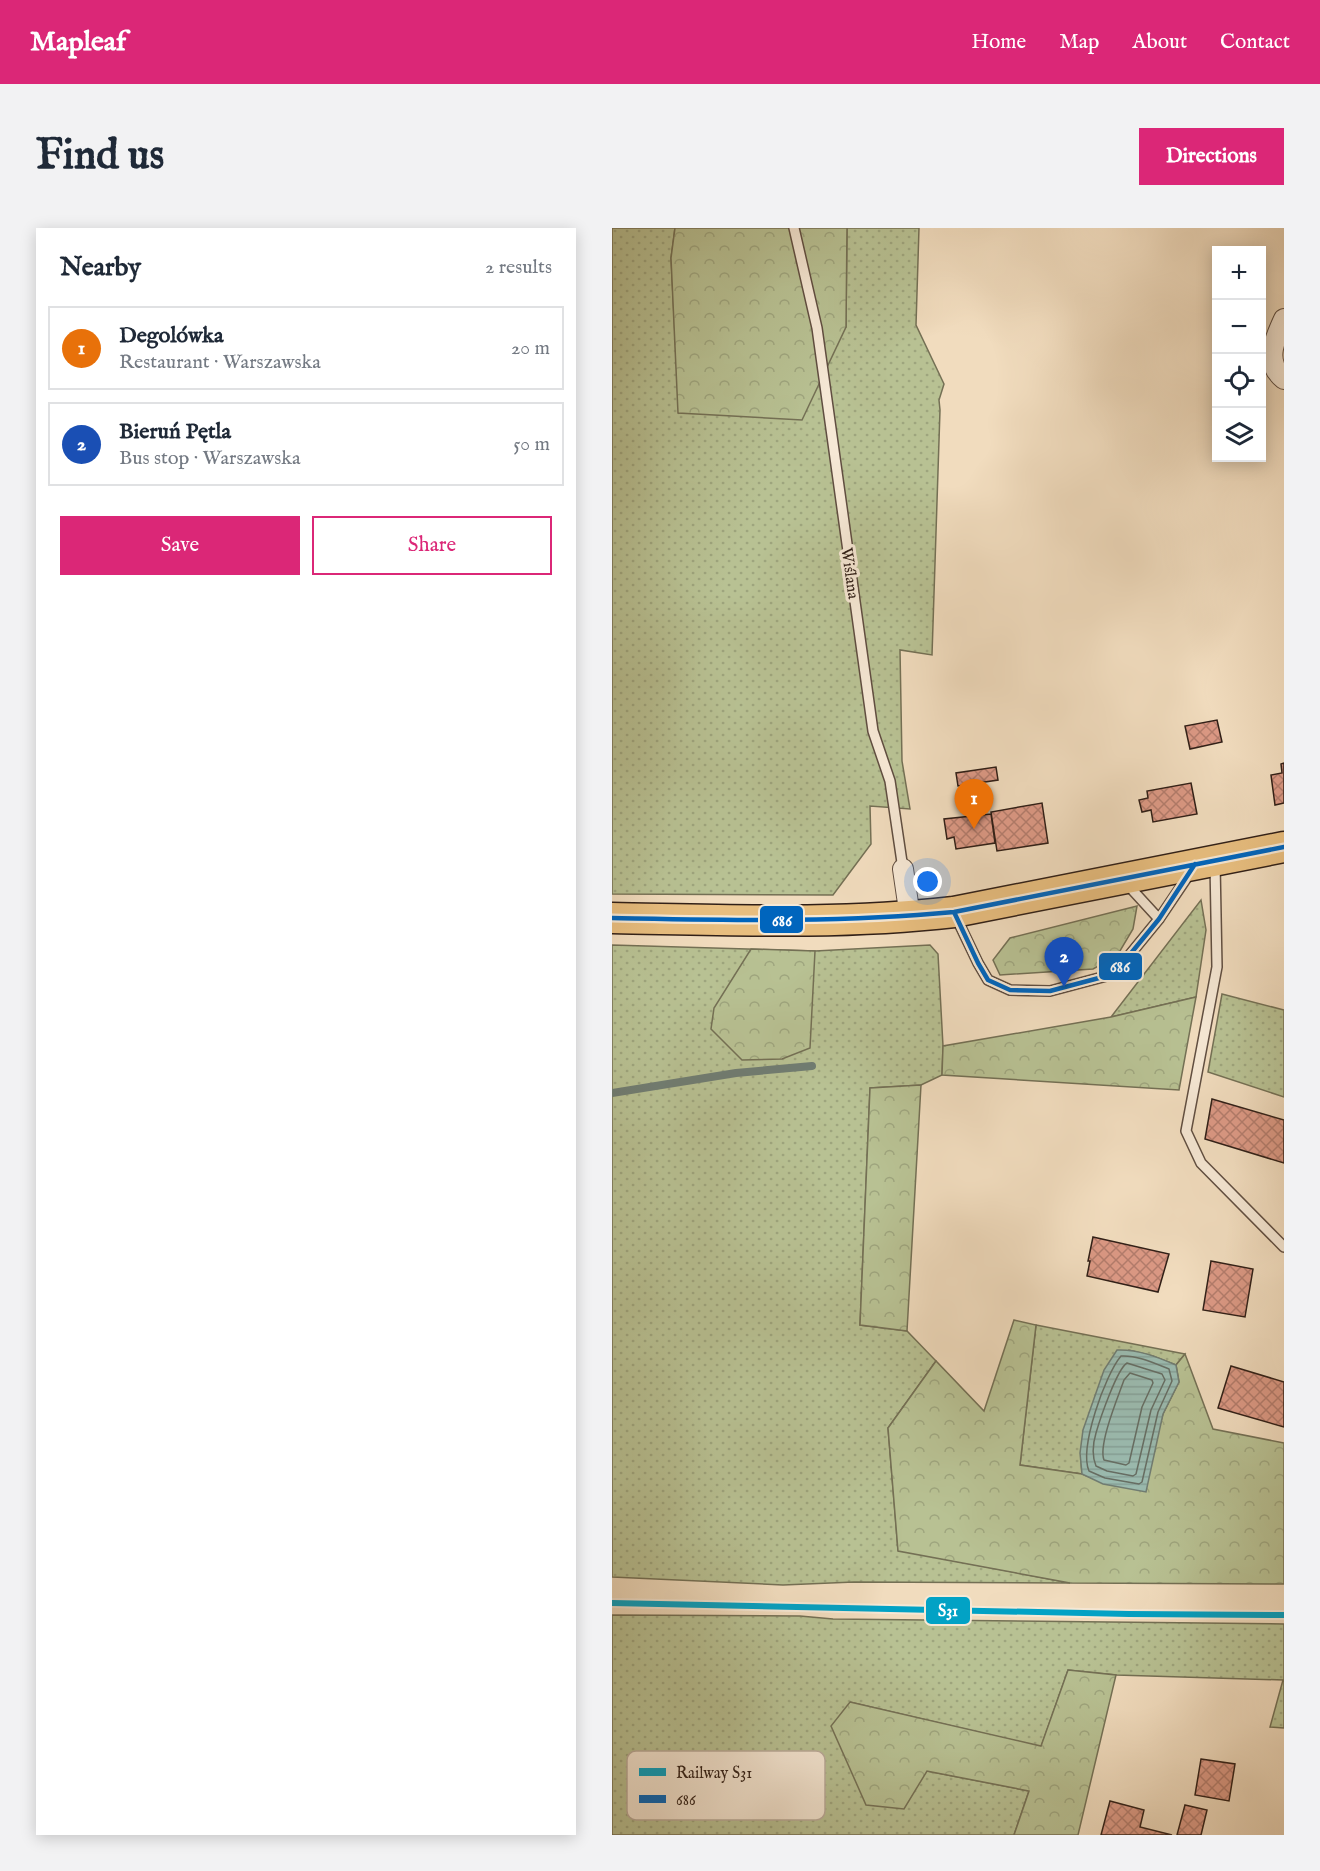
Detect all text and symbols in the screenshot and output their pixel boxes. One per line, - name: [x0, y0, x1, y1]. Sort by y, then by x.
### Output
- text: Mapleaf: [30, 25, 126, 60]
- text: Home: [971, 29, 1026, 56]
- text: Map: [1059, 29, 1099, 56]
- text: About: [1132, 29, 1187, 56]
- text: Contact: [1220, 29, 1290, 56]
- button: Directions: [1139, 128, 1284, 185]
- text: Find us: [36, 130, 164, 183]
- map controls: [1212, 246, 1266, 462]
- button: +: [1212, 246, 1266, 300]
- text: Nearby: [60, 251, 141, 284]
- text: 2 results: [485, 255, 552, 280]
- button: −: [1212, 300, 1266, 354]
- text: Degolówka: [119, 322, 223, 350]
- text: 1: [78, 336, 85, 361]
- text: 20 m: [511, 336, 550, 361]
- text: Restaurant · Warszawska: [119, 350, 321, 375]
- button: locate: [1212, 354, 1266, 408]
- button: layers: [1212, 408, 1266, 462]
- text: Bieruń Pętla: [119, 418, 231, 446]
- text: 2: [77, 432, 86, 457]
- text: 50 m: [513, 432, 550, 457]
- text: Bus stop · Warszawska: [119, 446, 301, 471]
- button: Save: [60, 516, 300, 575]
- button: Share: [312, 516, 552, 575]
- street label: Wiślana: [836, 546, 863, 600]
- pin: 1: [954, 780, 994, 829]
- your location: [913, 867, 942, 896]
- line badge: 686: [759, 905, 804, 934]
- text: 686: [772, 912, 793, 932]
- pin: 2: [1044, 938, 1084, 987]
- line badge: 686: [1098, 952, 1143, 981]
- text: 686: [1110, 958, 1131, 978]
- line badge: S31: [925, 1596, 971, 1625]
- text: S31: [938, 1602, 958, 1622]
- legend: [627, 1751, 825, 1820]
- text: Railway S31: [676, 1764, 752, 1784]
- text: 686: [676, 1791, 696, 1811]

